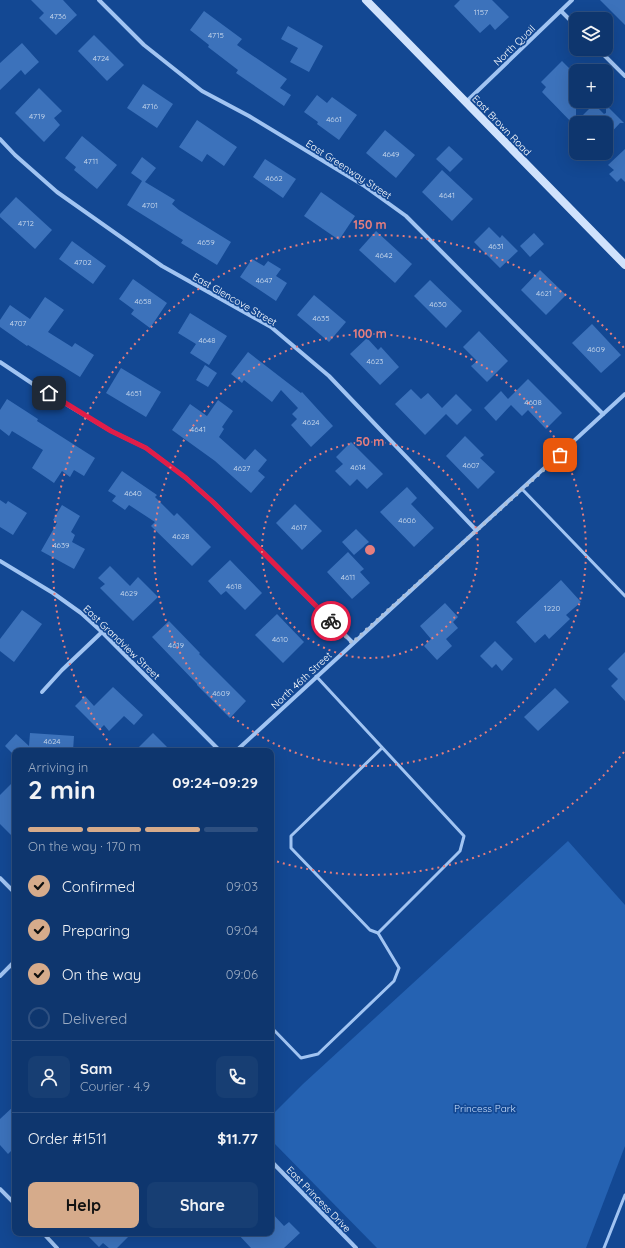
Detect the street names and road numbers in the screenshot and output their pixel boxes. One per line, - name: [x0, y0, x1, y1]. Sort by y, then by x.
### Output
- street label: North Quail: [491, 22, 538, 68]
- street label: East Brown Road: [469, 92, 534, 158]
- street label: East Greenway Street: [303, 137, 395, 202]
- street label: East Glencove Street: [190, 270, 280, 329]
- street label: East Grandview Street: [81, 602, 163, 683]
- street label: North 46th Street: [268, 648, 335, 712]
- street label: East Princess Drive: [284, 1163, 354, 1236]

